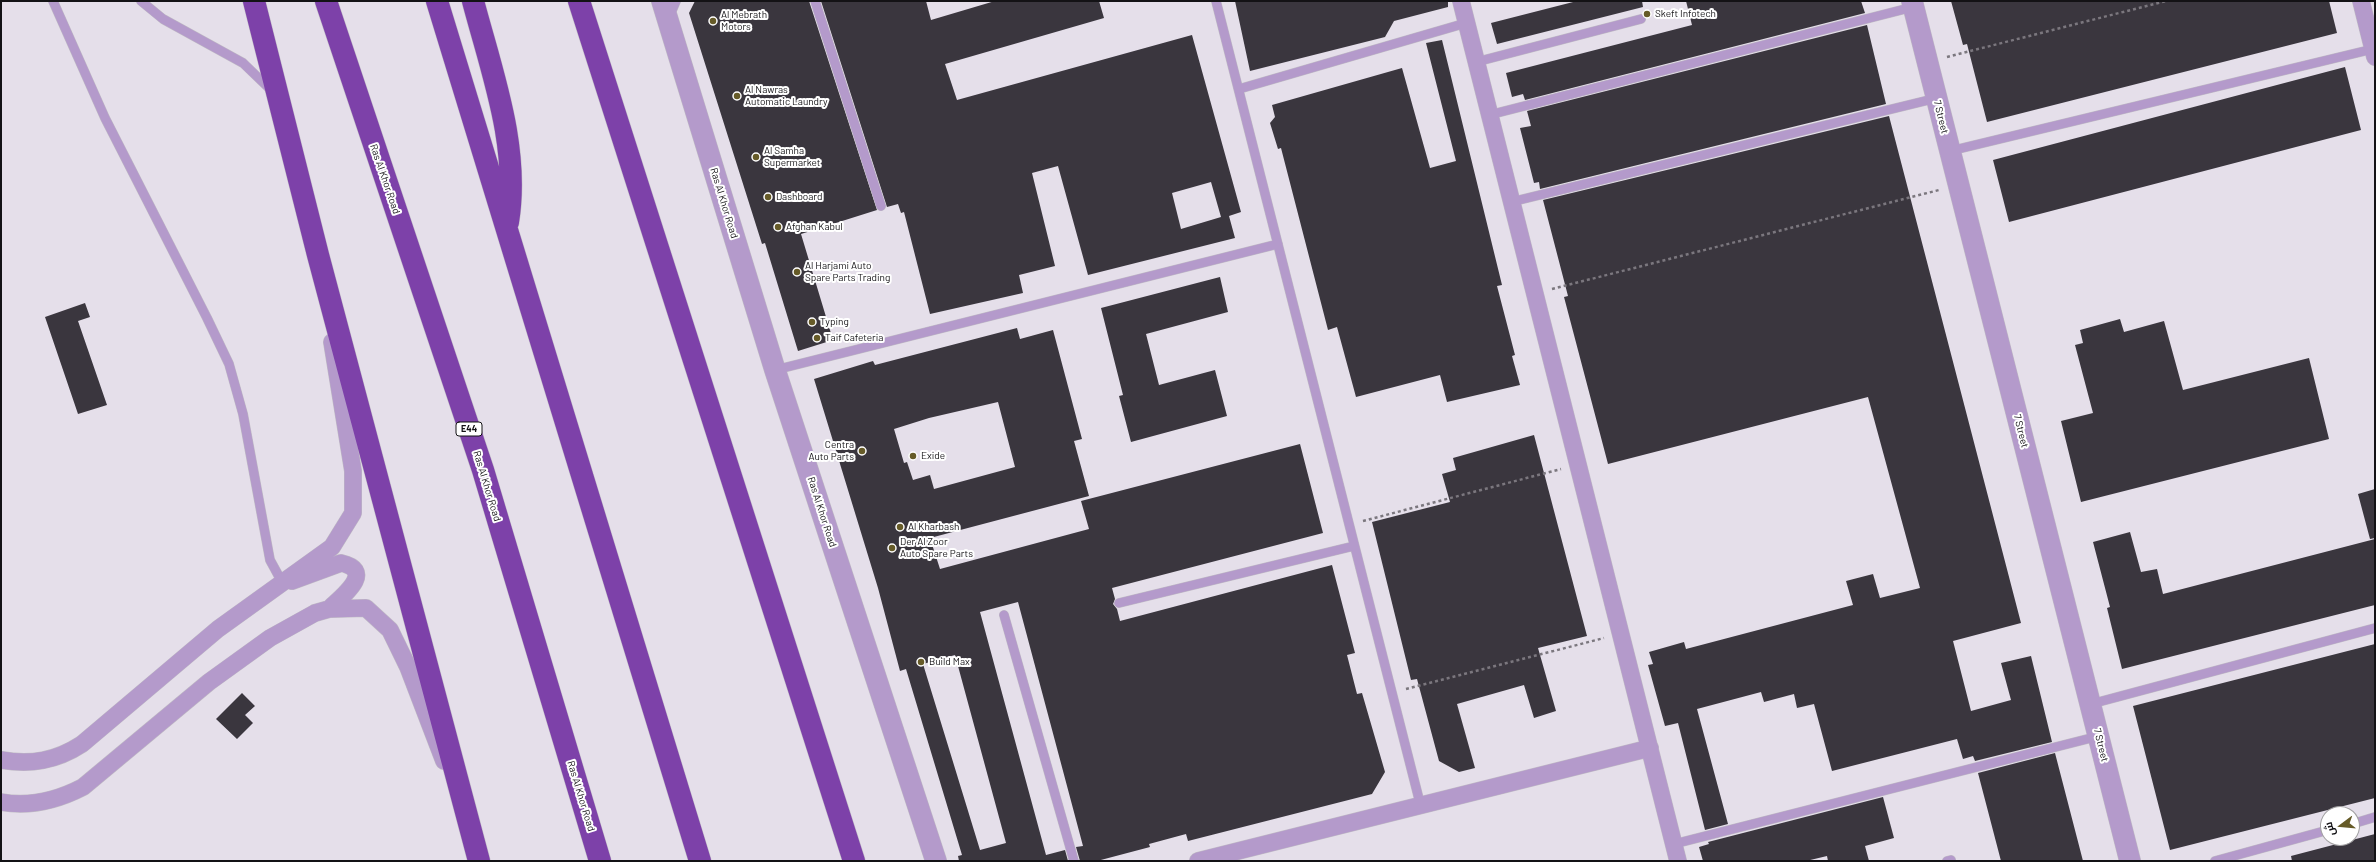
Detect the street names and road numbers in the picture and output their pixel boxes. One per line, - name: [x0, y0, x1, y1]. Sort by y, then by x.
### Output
- street label: 7 Street: [1931, 99, 1951, 135]
- street label: Ras Al Khor Road: [367, 143, 403, 215]
- street label: Ras Al Khor Road: [708, 166, 740, 240]
- street label: 7 Street: [2011, 413, 2031, 449]
- road number: E44: [456, 422, 482, 436]
- street label: Ras Al Khor Road: [471, 449, 503, 523]
- street label: Ras Al Khor Road: [805, 475, 839, 549]
- street label: 7 Street: [2091, 727, 2111, 763]
- street label: Ras Al Khor Road: [565, 759, 597, 833]

